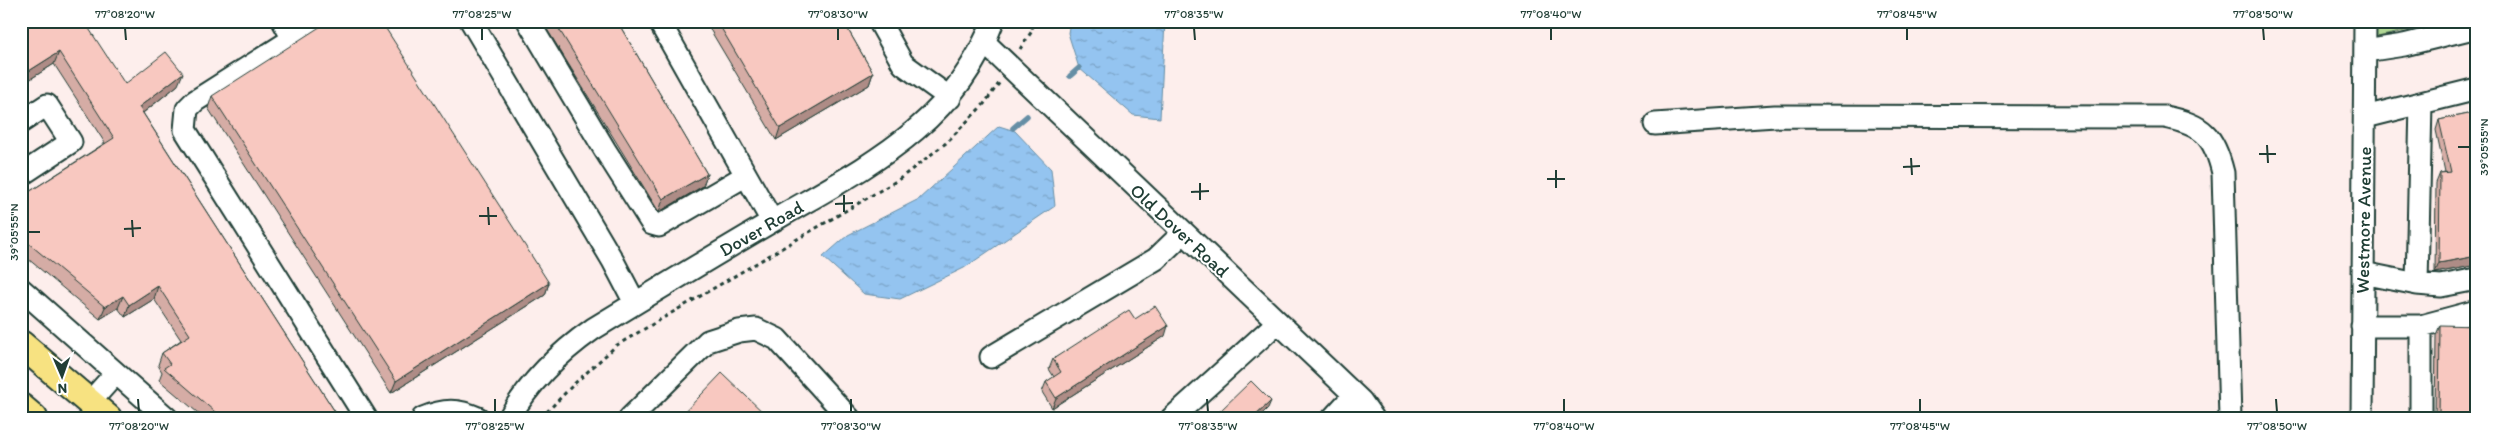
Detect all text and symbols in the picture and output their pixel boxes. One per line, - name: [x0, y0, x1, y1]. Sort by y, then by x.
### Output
- text: 77°08'20"W: [95, 7, 155, 21]
- text: 77°08'25"W: [453, 7, 511, 21]
- text: 77°08'30"W: [808, 7, 868, 21]
- text: 77°08'35"W: [1164, 7, 1224, 21]
- text: 77°08'40"W: [1521, 7, 1581, 21]
- text: 77°08'45"W: [1877, 7, 1937, 21]
- text: 77°08'50"W: [2233, 7, 2293, 21]
- text: 39°05'55"N: [2477, 118, 2491, 176]
- street label: Westmore Avenue: [2351, 146, 2376, 294]
- street label: Old Dover Road: [1125, 179, 1234, 282]
- street label: Dover Road: [715, 195, 808, 262]
- text: 39°05'55"N: [7, 203, 21, 261]
- north arrow: [38, 352, 88, 402]
- text: N: [57, 380, 67, 397]
- text: 77°08'20"W: [109, 419, 169, 433]
- text: 77°08'25"W: [466, 419, 524, 433]
- text: 77°08'30"W: [821, 419, 881, 433]
- text: 77°08'35"W: [1178, 419, 1238, 433]
- text: 77°08'40"W: [1534, 419, 1594, 433]
- text: 77°08'45"W: [1890, 419, 1950, 433]
- text: 77°08'50"W: [2247, 419, 2307, 433]

